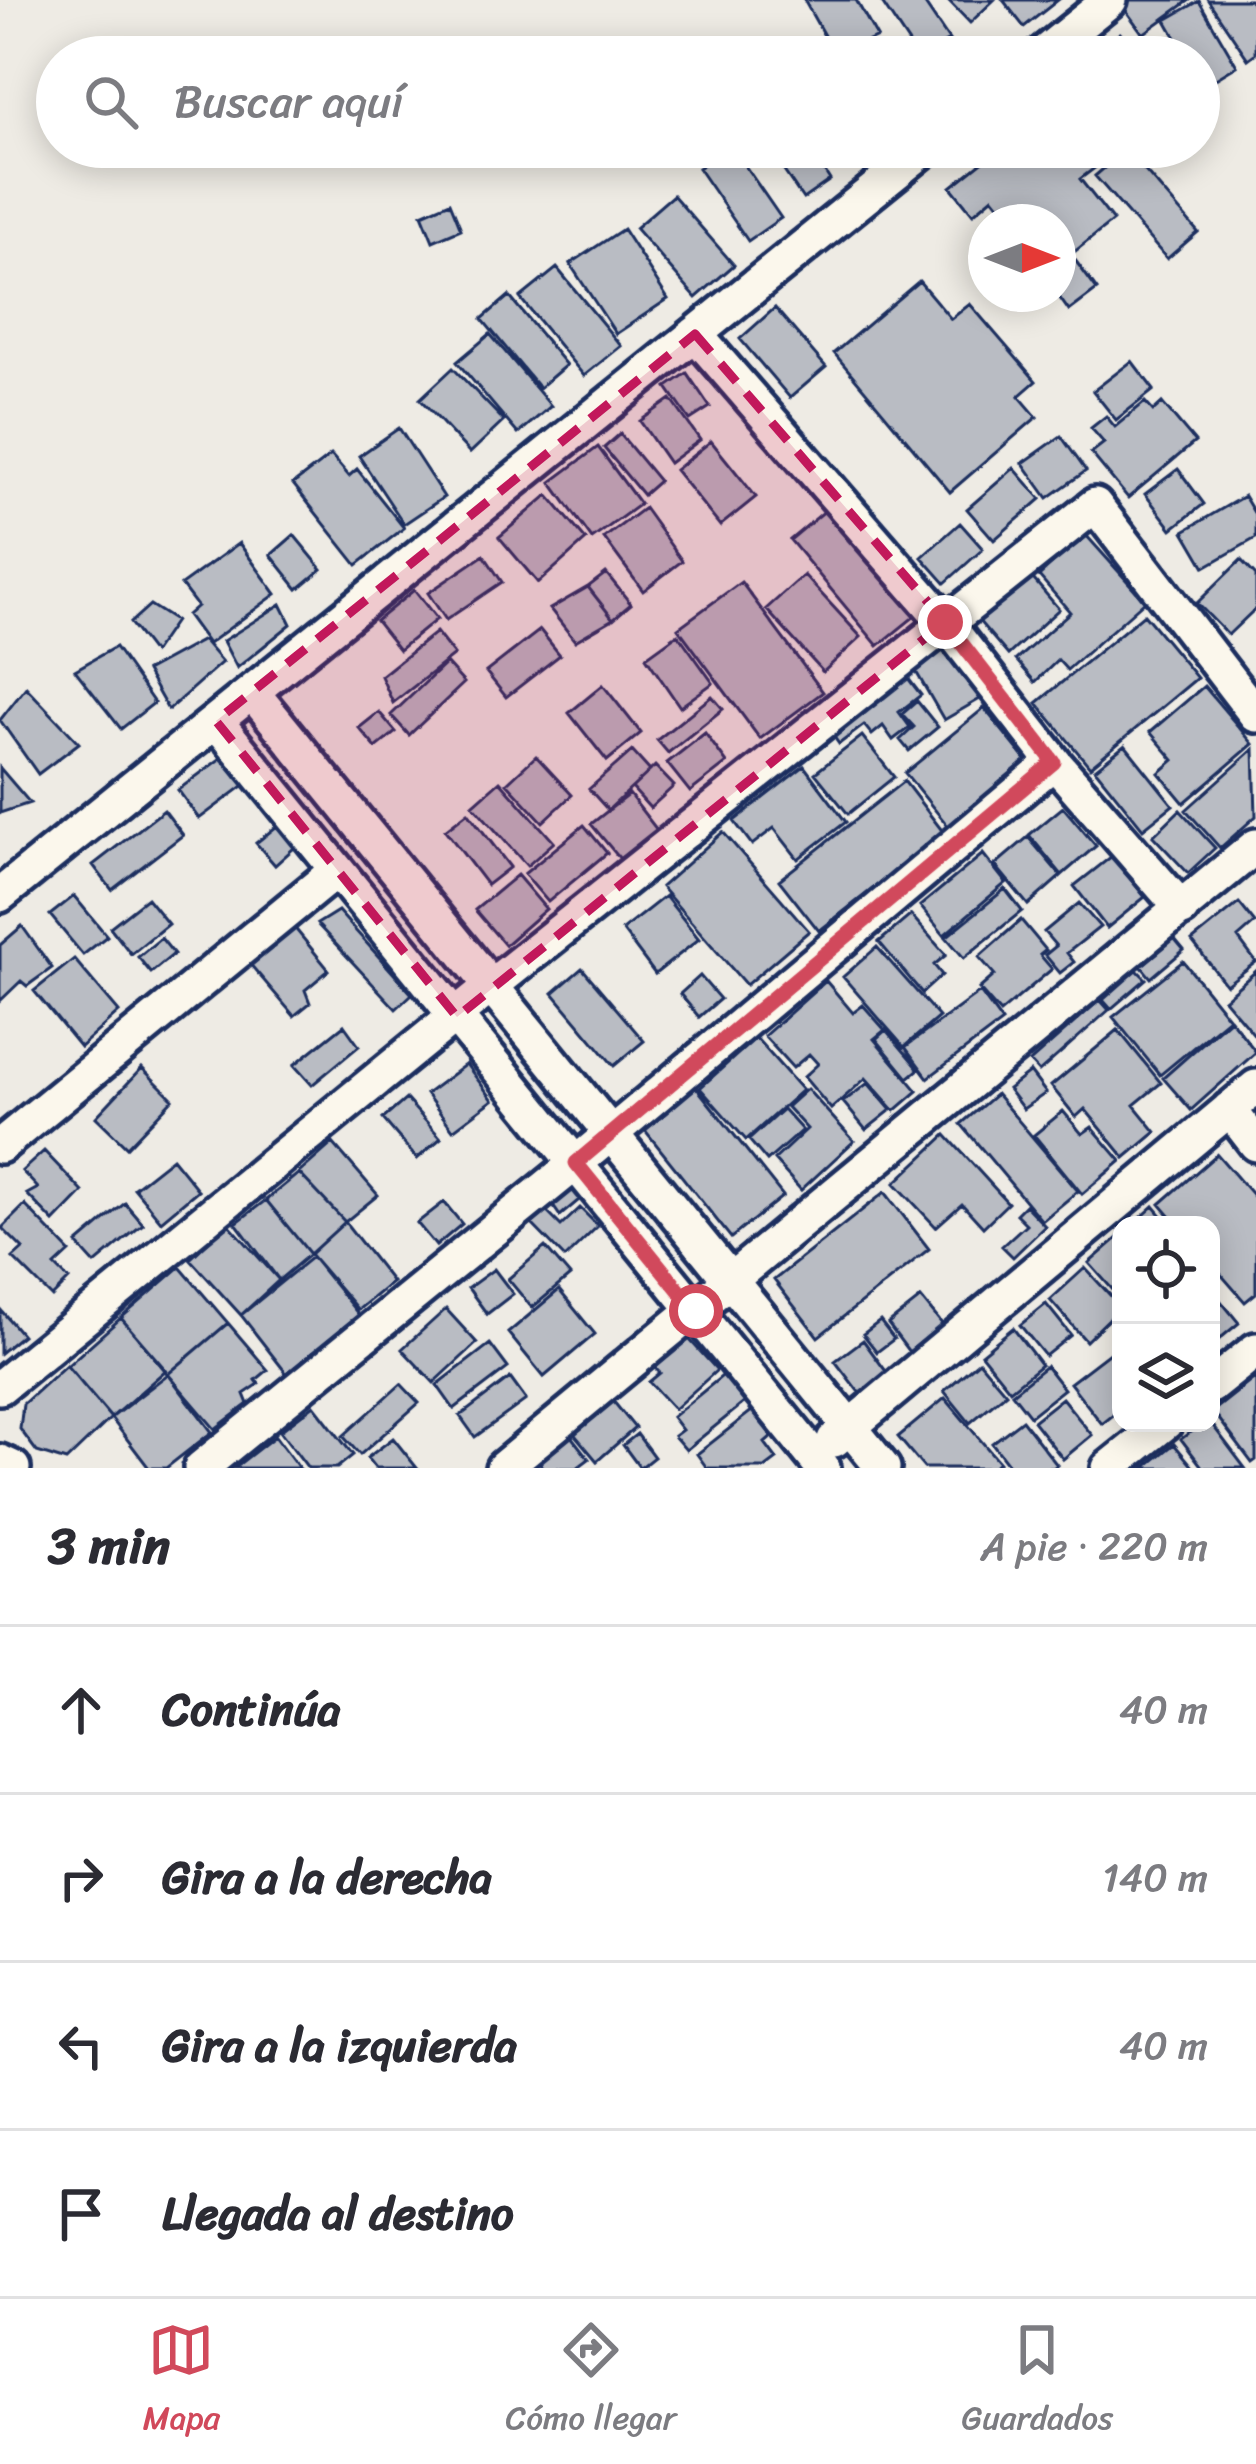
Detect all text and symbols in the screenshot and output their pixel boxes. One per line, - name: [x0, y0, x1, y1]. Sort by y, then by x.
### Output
- search box: [36, 36, 1220, 168]
- text: Buscar aquí: [174, 62, 403, 142]
- icon: search: [78, 69, 144, 135]
- north arrow: [968, 204, 1076, 312]
- route end: [918, 595, 972, 649]
- map controls: [1112, 1216, 1220, 1432]
- button: locate: [1112, 1216, 1220, 1324]
- route start: [669, 1284, 723, 1338]
- button: layers: [1112, 1324, 1220, 1432]
- text: 3 min: [48, 1501, 170, 1591]
- text: A pie · 220 m: [980, 1512, 1208, 1581]
- text: Continúa: [162, 1670, 340, 1750]
- text: 40 m: [1119, 1675, 1208, 1744]
- icon: ahead: [48, 1677, 114, 1743]
- text: Gira a la derecha: [162, 1838, 492, 1918]
- text: 140 m: [1102, 1843, 1208, 1912]
- icon: right: [48, 1845, 114, 1911]
- text: Gira a la izquierda: [162, 2006, 517, 2086]
- text: 40 m: [1119, 2011, 1208, 2080]
- icon: left: [48, 2013, 114, 2079]
- text: Llegada al destino: [162, 2174, 514, 2254]
- icon: arrive: [48, 2181, 114, 2247]
- tab: Mapa: [143, 2317, 220, 2447]
- tab: Cómo llegar: [506, 2317, 676, 2447]
- tab: Guardados: [962, 2317, 1113, 2447]

